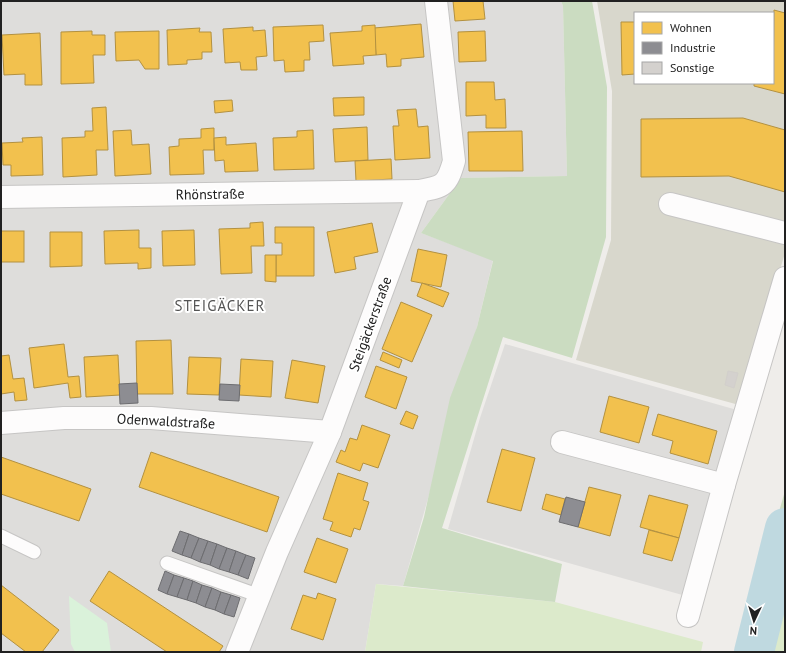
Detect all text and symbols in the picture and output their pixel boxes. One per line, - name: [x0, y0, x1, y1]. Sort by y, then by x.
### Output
- legend: [634, 12, 774, 84]
- text: Wohnen: [670, 20, 712, 35]
- text: Industrie: [670, 40, 716, 55]
- text: Sonstige: [670, 60, 714, 75]
- street label: Rhönstraße: [175, 184, 245, 204]
- street label: Steigäckerstraße: [344, 274, 396, 374]
- district label: STEIGÄCKER: [175, 296, 265, 315]
- street label: Odenwaldstraße: [116, 409, 216, 433]
- north arrow: [734, 601, 774, 641]
- text: N: [749, 624, 757, 638]

